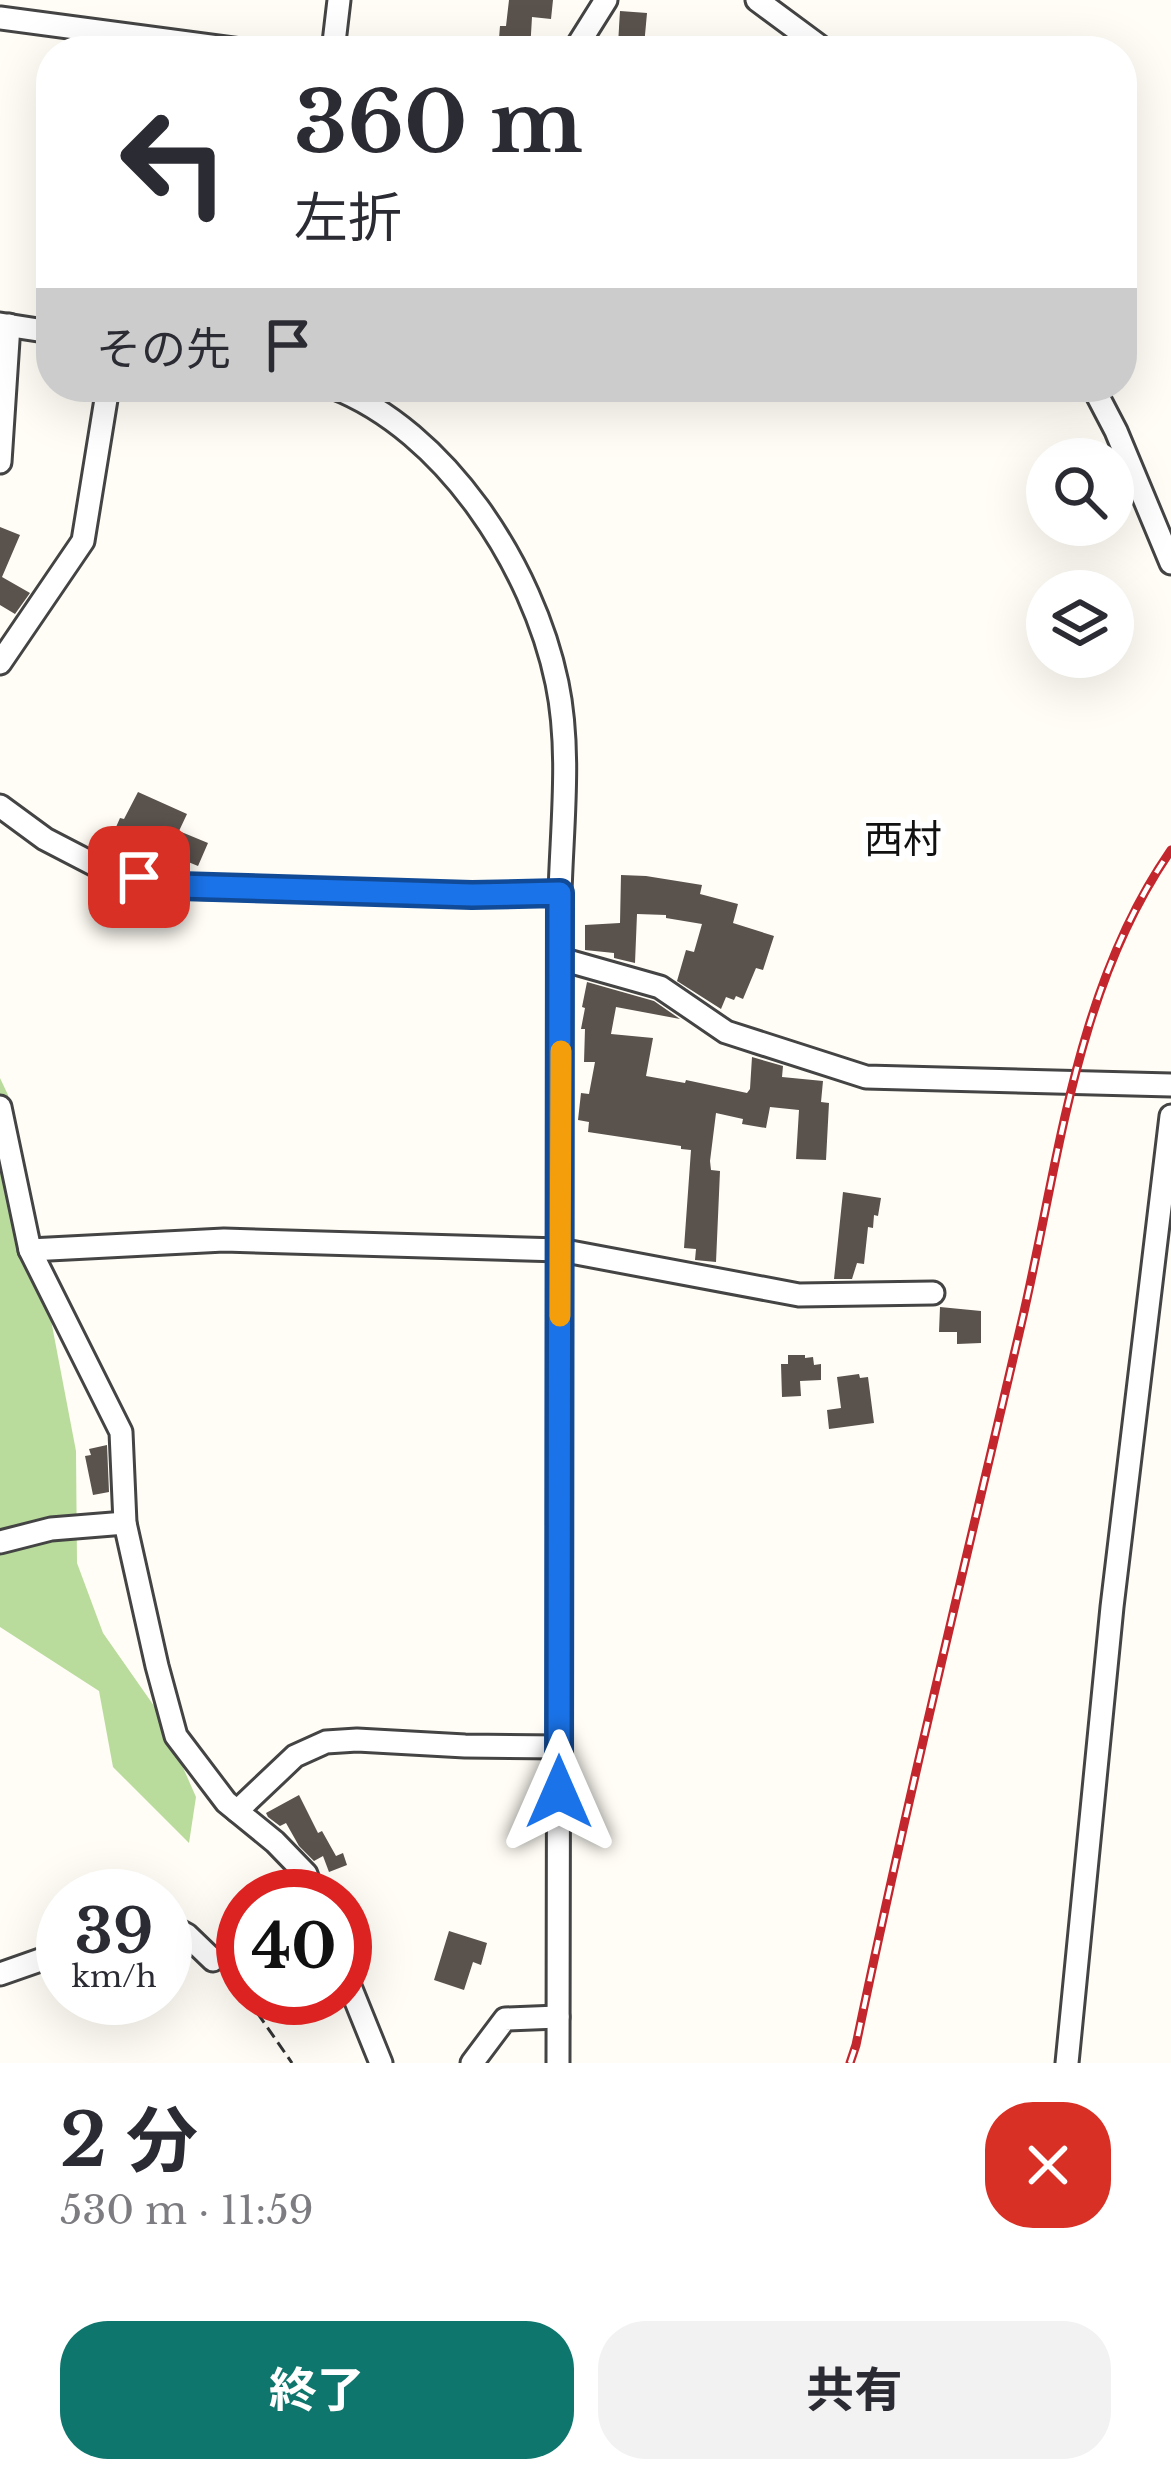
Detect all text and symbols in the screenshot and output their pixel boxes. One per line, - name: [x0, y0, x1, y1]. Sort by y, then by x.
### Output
- text: 360 m: [294, 71, 583, 175]
- icon: left: [96, 84, 252, 240]
- text: 左折: [294, 185, 402, 252]
- icon: arrive: [255, 312, 321, 378]
- text: その先: [96, 321, 231, 377]
- map controls: [1026, 438, 1134, 678]
- button: search: [1026, 438, 1134, 546]
- button: layers: [1026, 570, 1134, 678]
- district label: 西村: [864, 815, 942, 864]
- pin: [88, 826, 190, 928]
- icon: arrive: [106, 844, 172, 910]
- position arrow: [496, 1729, 622, 1855]
- speed limit sign: 40: [216, 1869, 372, 2025]
- text: 39: [75, 1895, 153, 1969]
- text: km/h: [71, 1958, 157, 1995]
- text: 2 分: [60, 2096, 198, 2185]
- button: close: [985, 2102, 1111, 2228]
- text: 530 m · 11:59: [60, 2186, 314, 2235]
- button: 終了: [60, 2321, 574, 2459]
- button: 共有: [598, 2321, 1111, 2459]

